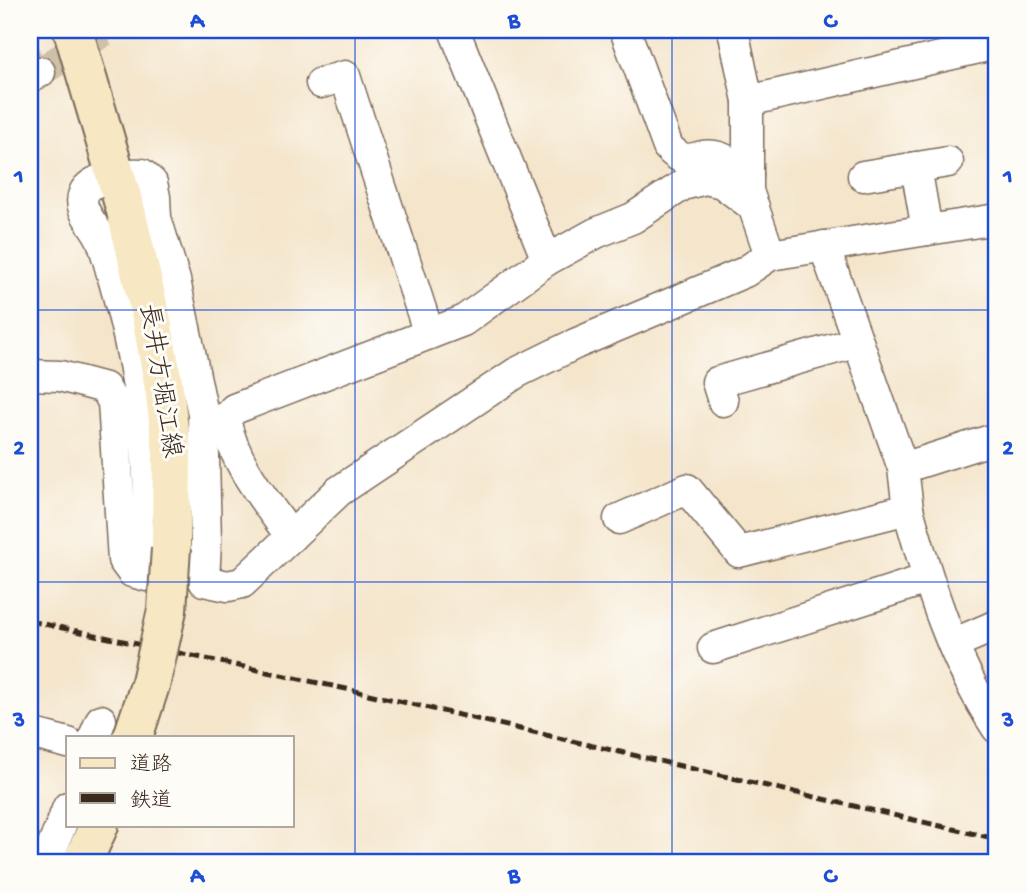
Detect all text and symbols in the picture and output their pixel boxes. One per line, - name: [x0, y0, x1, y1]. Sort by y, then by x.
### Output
- text: A: [189, 9, 205, 36]
- text: B: [507, 9, 521, 36]
- text: C: [824, 9, 839, 36]
- text: 1: [13, 164, 24, 191]
- text: 1: [1002, 164, 1013, 191]
- street label: 長井方堀江線: [130, 301, 187, 460]
- text: 2: [13, 436, 25, 463]
- text: 2: [1002, 436, 1014, 463]
- text: 3: [12, 708, 25, 735]
- text: 3: [1001, 708, 1014, 735]
- legend: [66, 736, 294, 826]
- text: 道路: [130, 753, 172, 779]
- text: 鉄道: [130, 789, 172, 815]
- text: A: [189, 864, 205, 891]
- text: B: [507, 864, 521, 891]
- text: C: [824, 864, 839, 891]

